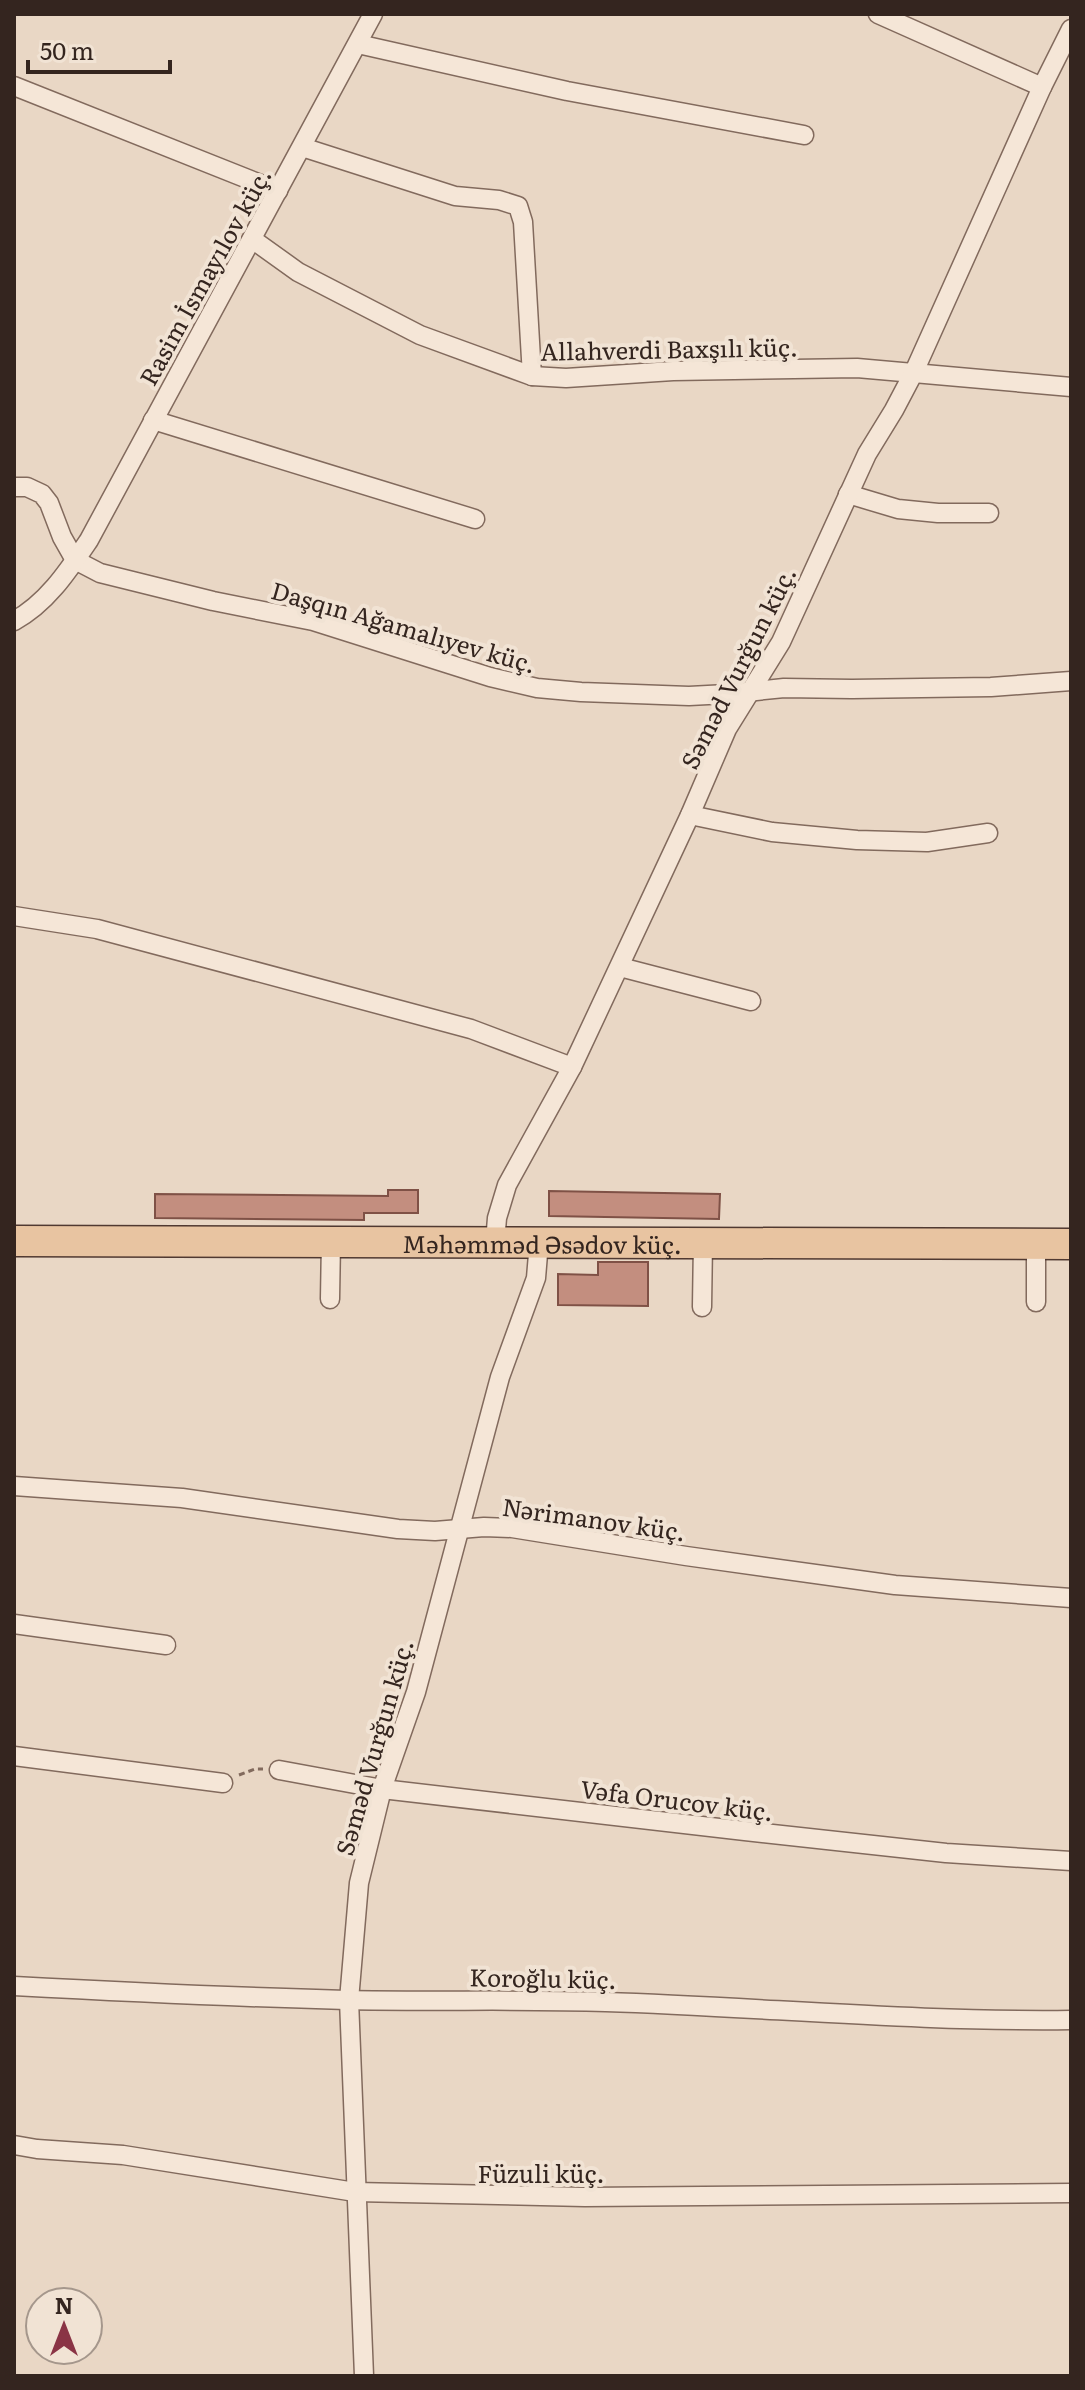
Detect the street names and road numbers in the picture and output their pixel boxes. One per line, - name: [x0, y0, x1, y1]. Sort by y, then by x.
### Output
- street label: Rasim İsmayılov küç.: [130, 161, 278, 391]
- street label: Allahverdi Baxşılı küç.: [540, 328, 798, 368]
- street label: Səməd Vurğun küç.: [671, 560, 803, 774]
- street label: Daşqın Ağamalıyev küç.: [268, 571, 540, 681]
- street label: Məhəmməd Əsədov küç.: [402, 1225, 682, 1260]
- street label: Nərimanov küç.: [500, 1488, 688, 1548]
- street label: Səməd Vurğun küç.: [325, 1635, 421, 1859]
- street label: Vəfa Orucov küç.: [579, 1770, 775, 1828]
- street label: Koroğlu küç.: [469, 1958, 617, 1996]
- street label: Füzuli küç.: [478, 2155, 604, 2190]

